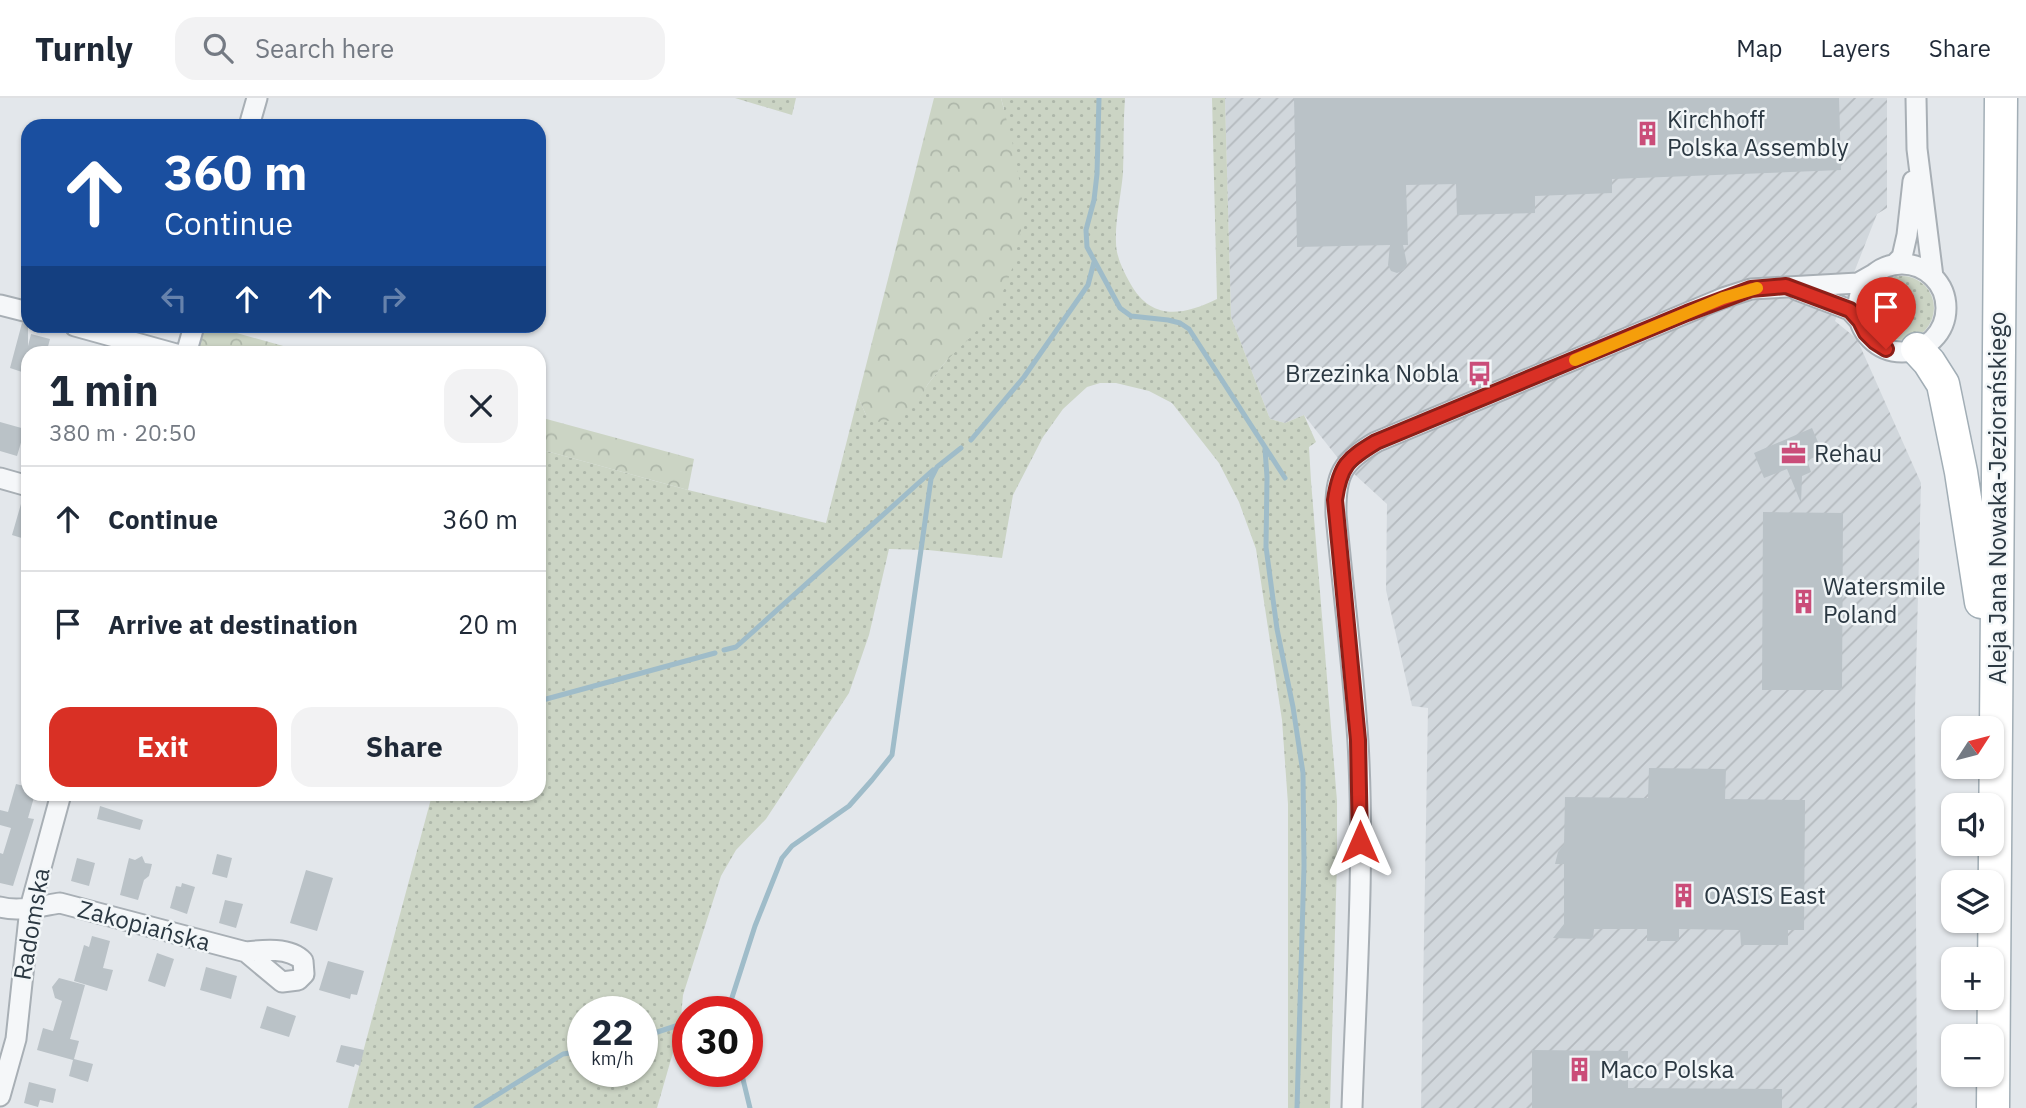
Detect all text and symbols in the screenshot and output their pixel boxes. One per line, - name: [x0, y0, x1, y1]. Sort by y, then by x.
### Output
- search box: [175, 17, 665, 80]
- text: Turnly: [35, 27, 133, 70]
- icon: search: [199, 29, 237, 67]
- text: Search here: [255, 31, 394, 65]
- text: Map: [1736, 32, 1783, 64]
- text: Layers: [1821, 32, 1891, 64]
- text: Share: [1929, 32, 1991, 64]
- place label: Kirchhoff Polska Assembly: [1667, 103, 1849, 163]
- building icon: Kirchhoff Polska Assembly: [1633, 120, 1661, 148]
- text: 360 m: [164, 140, 308, 203]
- icon: ahead: [49, 147, 140, 238]
- text: Continue: [164, 202, 293, 244]
- pin: [1856, 277, 1916, 349]
- icon: left: [155, 280, 193, 318]
- icon: ahead: [228, 280, 266, 318]
- icon: ahead: [301, 280, 339, 318]
- icon: right: [374, 280, 412, 318]
- icon: arrive: [1867, 288, 1905, 326]
- street label: Aleja Jana Nowaka-Jeziorańskiego: [1981, 312, 2013, 684]
- place label: Brzezinka Nobla: [1285, 357, 1459, 389]
- bus stop icon: Brzezinka Nobla: [1465, 360, 1493, 388]
- text: 1 min: [49, 363, 159, 418]
- button: close: [444, 369, 518, 443]
- text: 380 m · 20:50: [49, 417, 196, 447]
- place label: Rehau: [1814, 437, 1882, 469]
- office icon: Rehau: [1780, 440, 1808, 468]
- icon: ahead: [49, 500, 87, 538]
- text: Continue: [108, 502, 218, 536]
- text: 360 m: [442, 502, 518, 536]
- place label: Watersmile Poland: [1823, 570, 1946, 630]
- building icon: Watersmile Poland: [1789, 587, 1817, 615]
- icon: arrive: [49, 605, 87, 643]
- text: Arrive at destination: [108, 607, 358, 641]
- text: 20 m: [458, 607, 518, 641]
- button: Exit: [49, 707, 277, 787]
- button: Share: [291, 707, 518, 787]
- north arrow: [1941, 716, 2004, 779]
- map controls: [1941, 716, 2004, 1087]
- button: sound: [1941, 793, 2004, 856]
- position arrow: [1323, 805, 1397, 879]
- street label: Radomska: [5, 865, 57, 982]
- button: layers: [1941, 870, 2004, 933]
- place label: OASIS East: [1704, 879, 1826, 911]
- building icon: OASIS East: [1670, 882, 1698, 910]
- street label: Zakopiańska: [75, 892, 214, 958]
- button: +: [1941, 947, 2004, 1010]
- speed limit sign: 30: [672, 996, 763, 1087]
- text: 22: [591, 1009, 634, 1055]
- button: −: [1941, 1024, 2004, 1087]
- text: km/h: [591, 1047, 634, 1070]
- place label: Maco Polska: [1600, 1053, 1735, 1085]
- building icon: Maco Polska: [1566, 1056, 1594, 1084]

